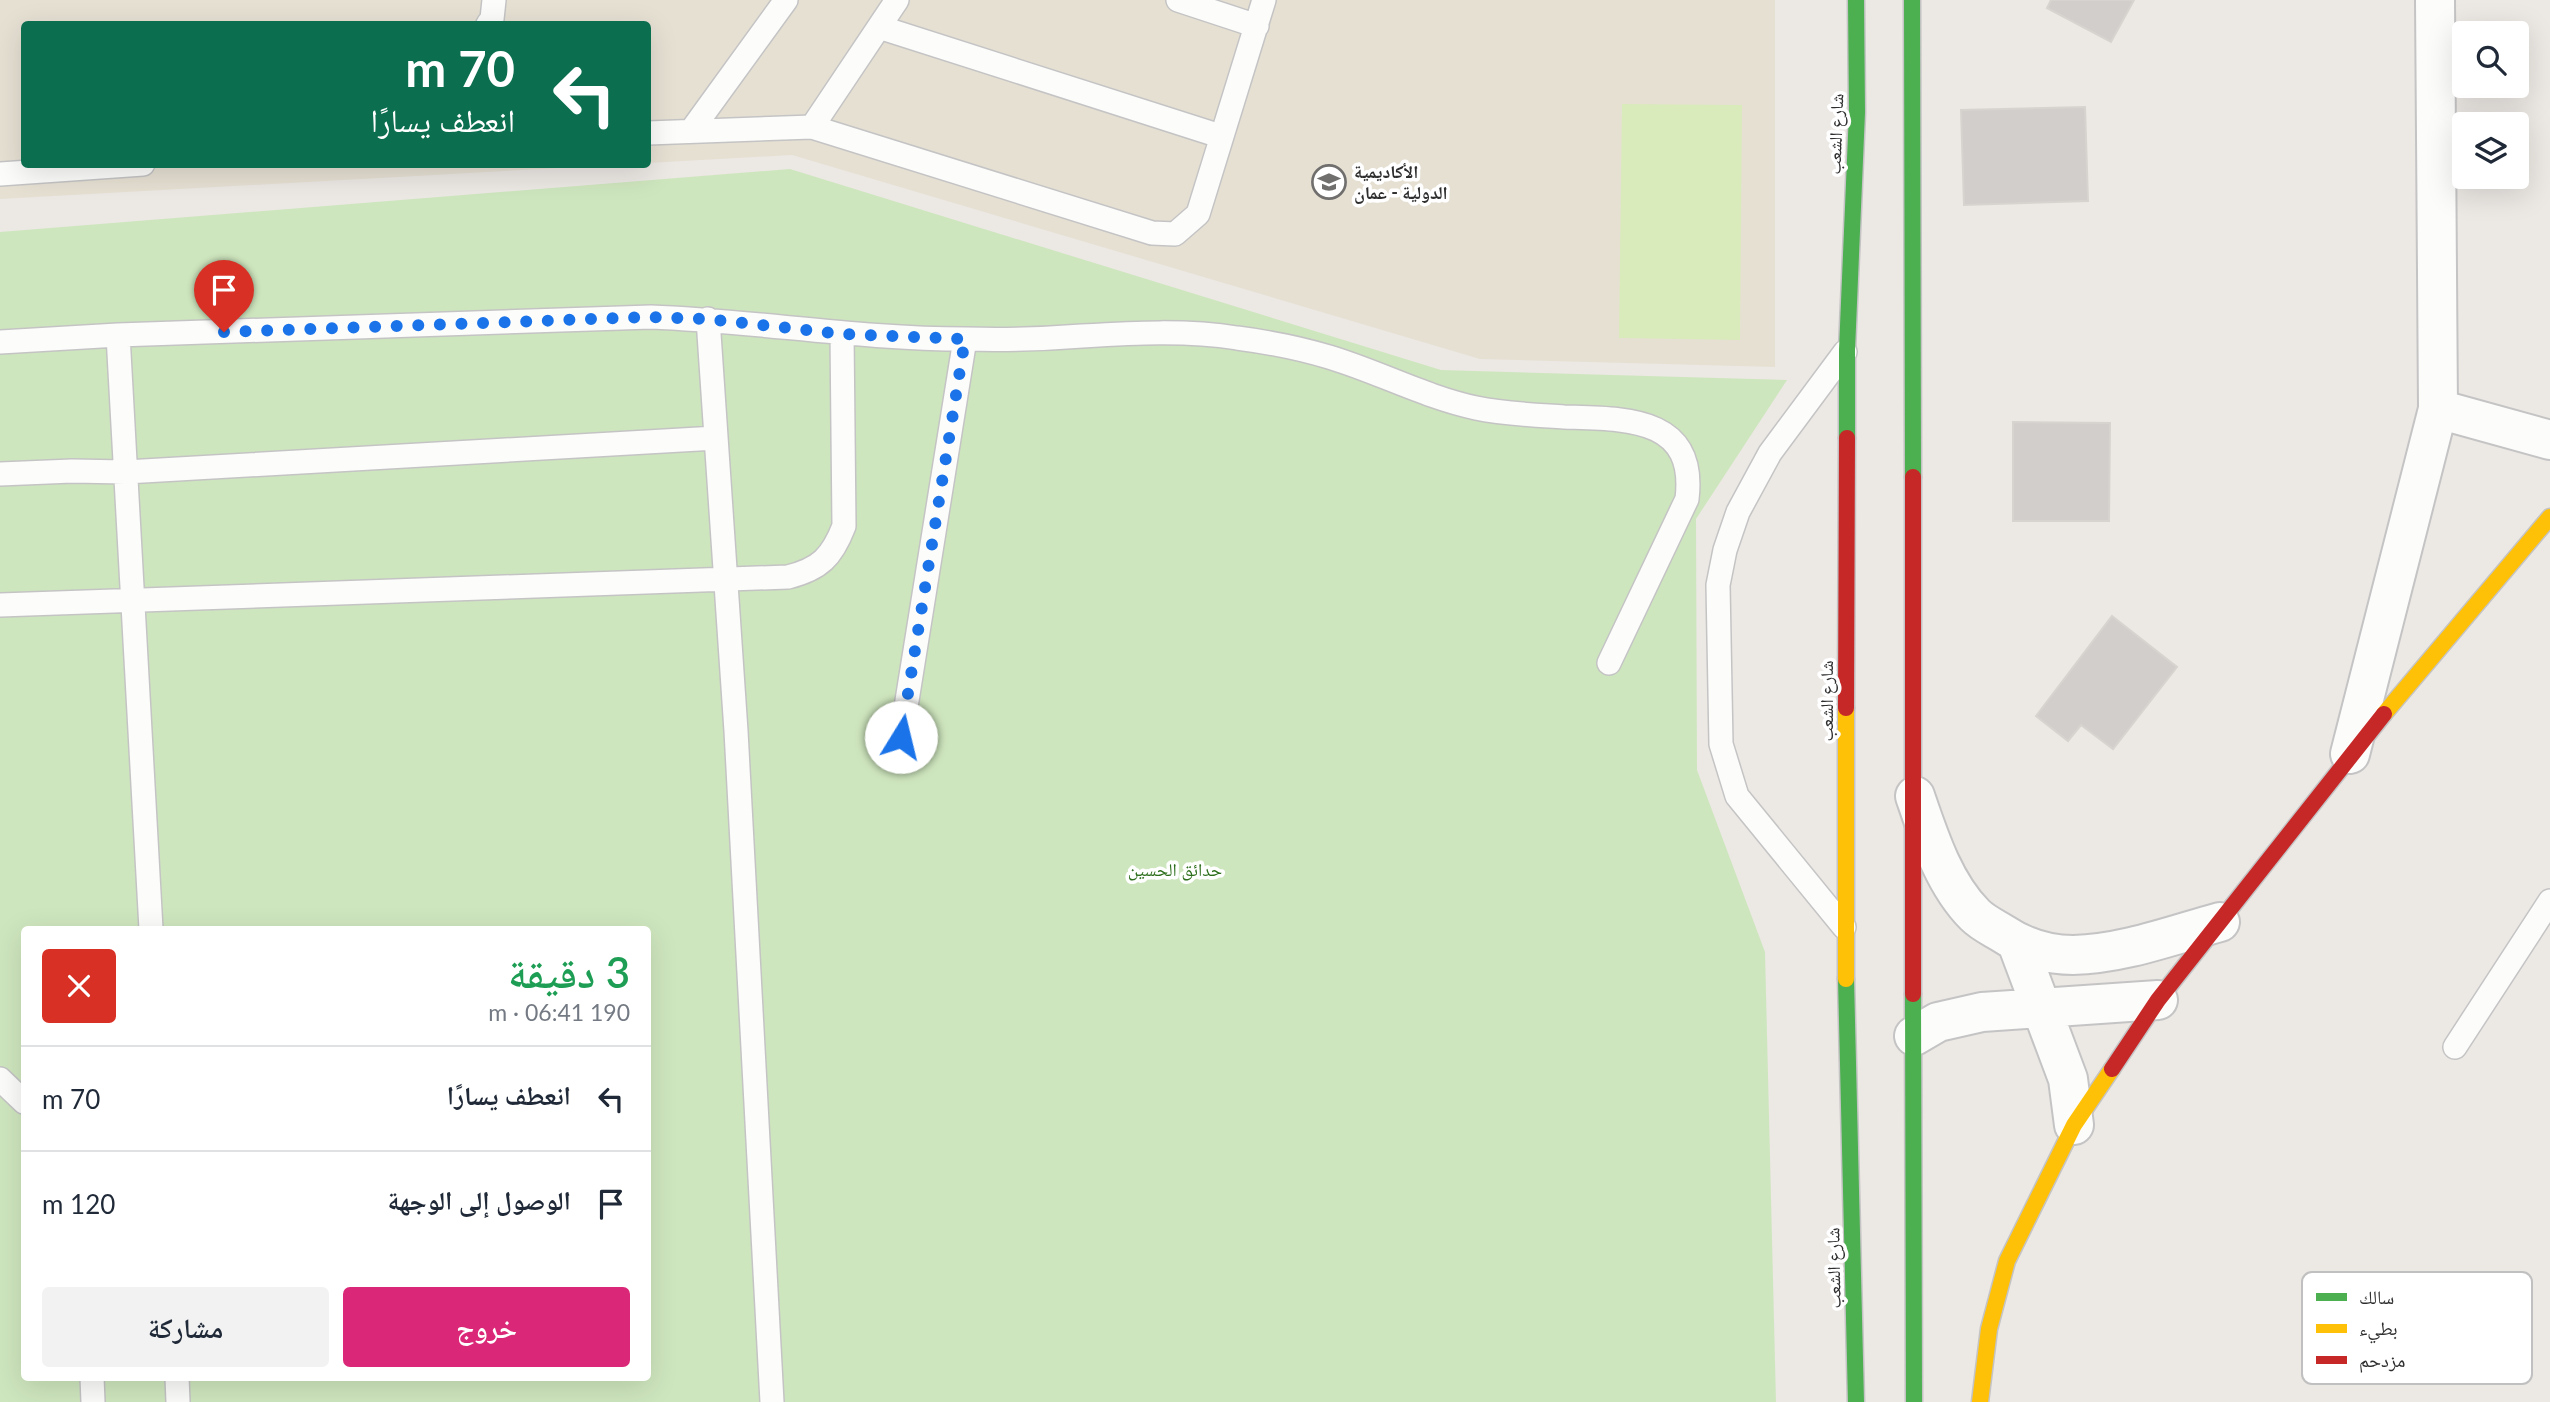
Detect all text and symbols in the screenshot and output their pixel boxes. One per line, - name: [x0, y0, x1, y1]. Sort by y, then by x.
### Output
- map controls: [2452, 21, 2529, 189]
- button: search: [2452, 21, 2529, 98]
- text: 70 m: [405, 39, 515, 97]
- icon: left: [539, 49, 630, 140]
- street label: شارع الشعب: [1823, 93, 1848, 175]
- text: انعطف يسارًا: [371, 100, 515, 139]
- button: layers: [2452, 112, 2529, 189]
- place label: الأكاديمية الدولية - عمان: [1354, 160, 1448, 204]
- school or university icon: الأكاديمية الدولية - عمان: [1310, 163, 1348, 201]
- pin: [194, 260, 254, 332]
- icon: arrive: [205, 271, 243, 309]
- street label: شارع الشعب: [1815, 660, 1838, 742]
- position arrow: [864, 700, 938, 774]
- park label: حدائق الحسين: [1128, 858, 1222, 881]
- text: 3 دقيقة: [508, 947, 630, 997]
- button: close: [42, 949, 116, 1023]
- text: 190 m · 06:41: [488, 998, 630, 1026]
- text: انعطف يسارًا: [447, 1079, 571, 1111]
- icon: left: [592, 1080, 630, 1118]
- text: 70 m: [42, 1083, 100, 1115]
- text: الوصول إلى الوجهة: [387, 1184, 571, 1216]
- icon: arrive: [592, 1185, 630, 1223]
- text: 120 m: [42, 1188, 115, 1220]
- street label: شارع الشعب: [1821, 1227, 1846, 1309]
- legend: [2302, 1272, 2532, 1384]
- text: سالك: [2359, 1285, 2394, 1308]
- button: مشاركة: [42, 1287, 329, 1367]
- button: خروج: [343, 1287, 630, 1367]
- text: بطيء: [2359, 1316, 2398, 1344]
- text: مزدحم: [2359, 1348, 2405, 1373]

